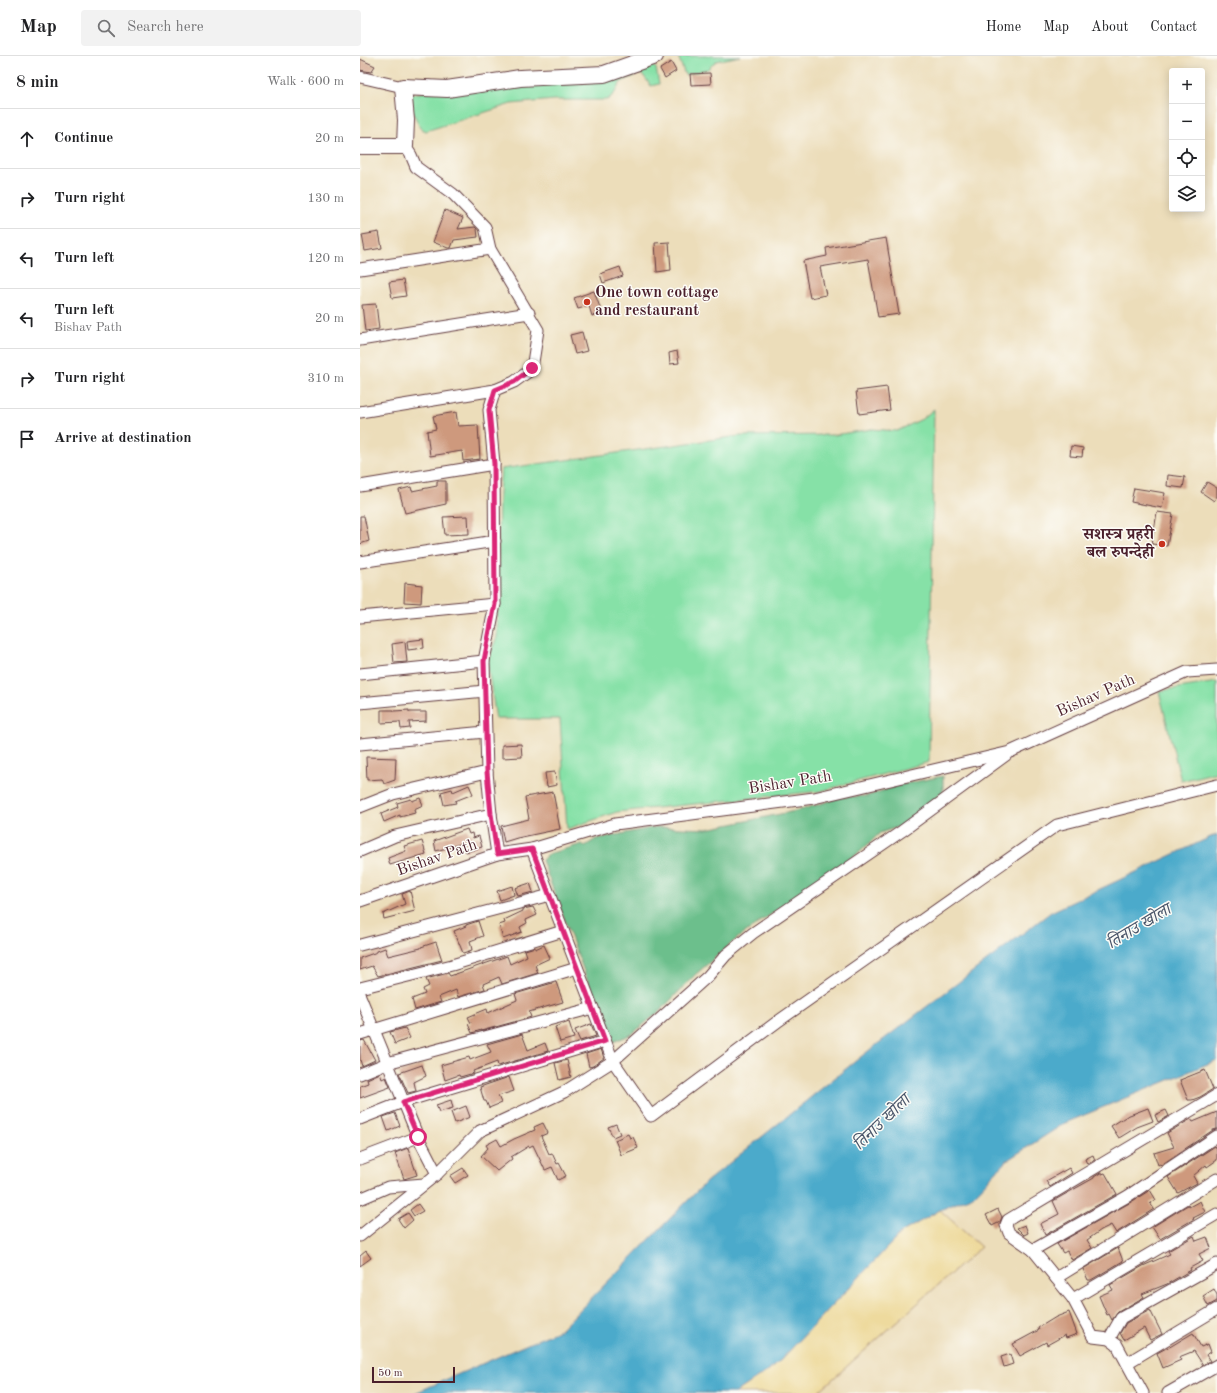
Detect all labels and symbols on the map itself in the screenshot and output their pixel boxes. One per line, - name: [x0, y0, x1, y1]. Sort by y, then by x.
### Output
- place label: One town cottage and restaurant: [595, 285, 719, 319]
- marker: One town cottage and restaurant: [582, 297, 592, 307]
- route end: [523, 359, 541, 377]
- place label: सशस्त्र प्रहरी बल रुपन्देही: [1082, 524, 1156, 561]
- marker: सशस्त्र प्रहरी बल रुपन्देही: [1157, 539, 1167, 549]
- street label: Bishav Path: [1054, 672, 1138, 720]
- street label: Bishav Path: [747, 769, 833, 797]
- street label: Bishav Path: [395, 837, 479, 879]
- water label: तिनाउ खोला: [1102, 897, 1177, 953]
- water label: तिनाउ खोला: [848, 1087, 916, 1154]
- route start: [409, 1128, 427, 1146]
- scale bar: [372, 1365, 455, 1384]

